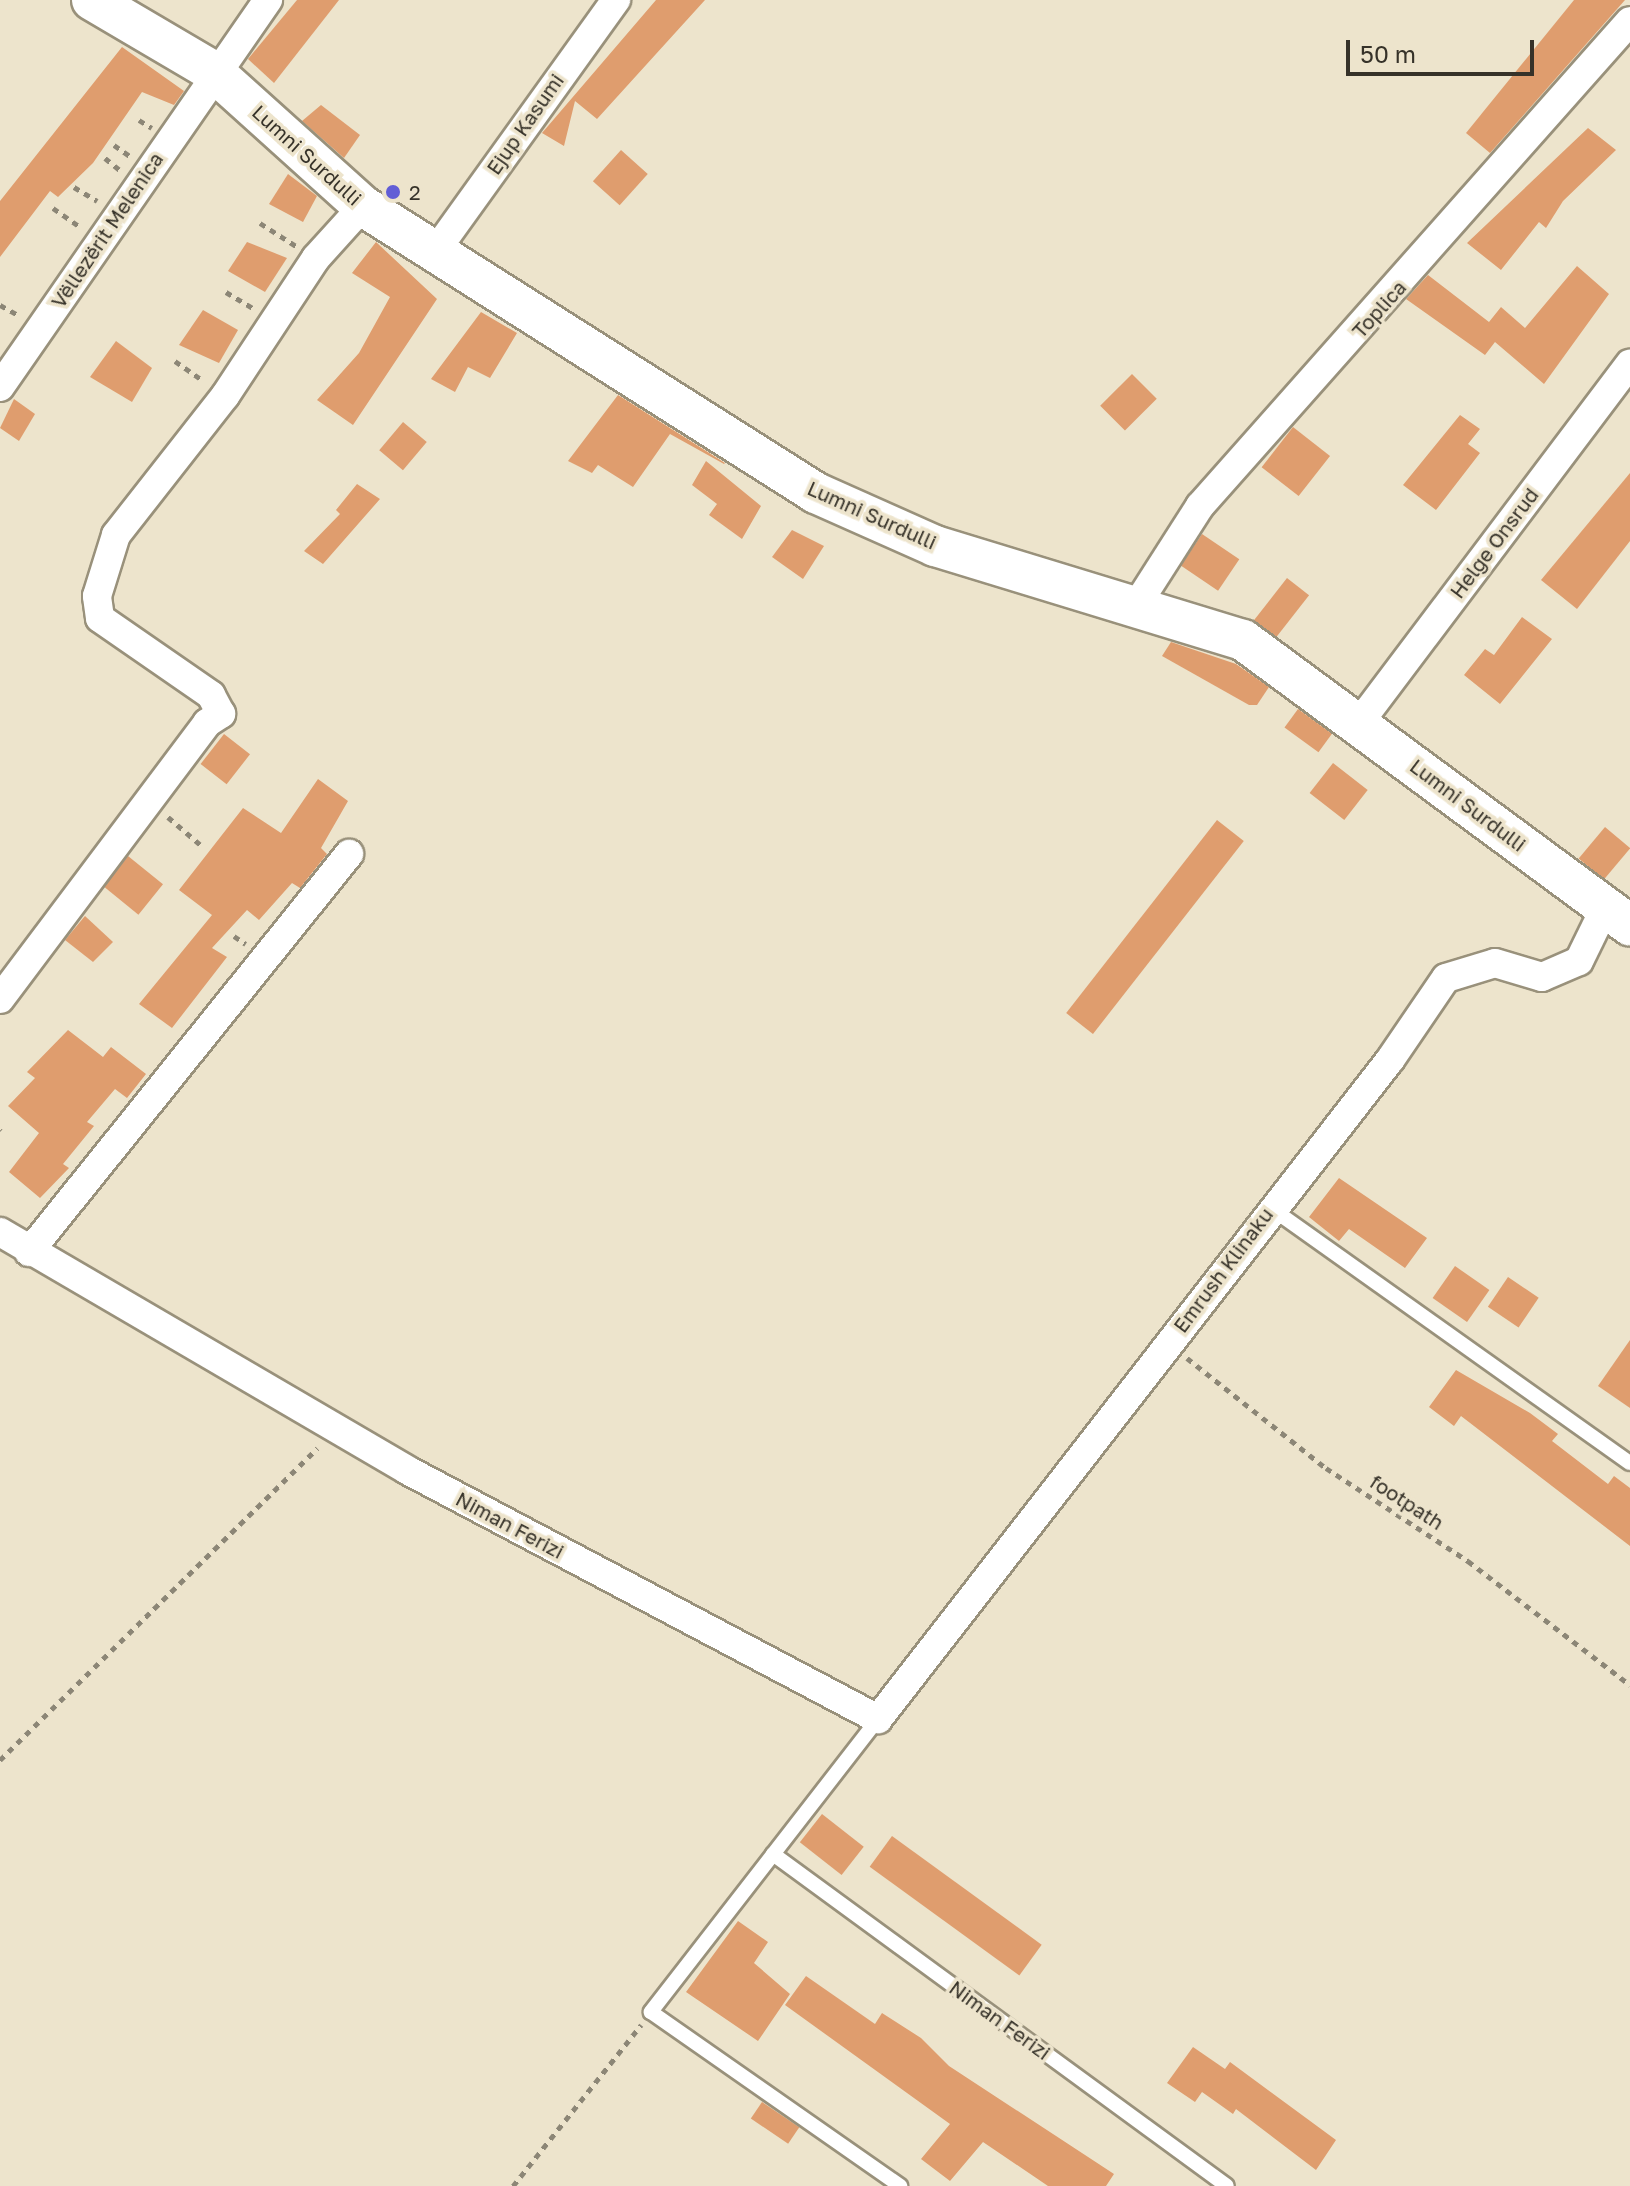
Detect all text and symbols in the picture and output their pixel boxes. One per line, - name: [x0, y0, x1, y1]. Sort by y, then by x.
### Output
- scale bar: [1350, 24, 1538, 74]
- text: 50 m: [1360, 39, 1416, 68]
- street label: Ejup Kasumi: [481, 69, 569, 179]
- street label: Lumni Surdulli: [248, 100, 366, 210]
- street label: Vëllezërit Melenica: [46, 148, 168, 312]
- place label: 2: [409, 180, 421, 204]
- marker: 2: [384, 183, 402, 201]
- street label: Toplica: [1347, 275, 1411, 343]
- street label: Lumni Surdulli: [804, 476, 940, 554]
- street label: Helge Onsrud: [1445, 483, 1543, 603]
- street label: Lumni Surdulli: [1405, 754, 1531, 856]
- street label: Emrush Klinaku: [1168, 1203, 1278, 1337]
- street label: footpath: [1366, 1469, 1448, 1535]
- street label: Niman Ferizi: [452, 1486, 568, 1564]
- street label: Niman Ferizi: [945, 1975, 1055, 2065]

